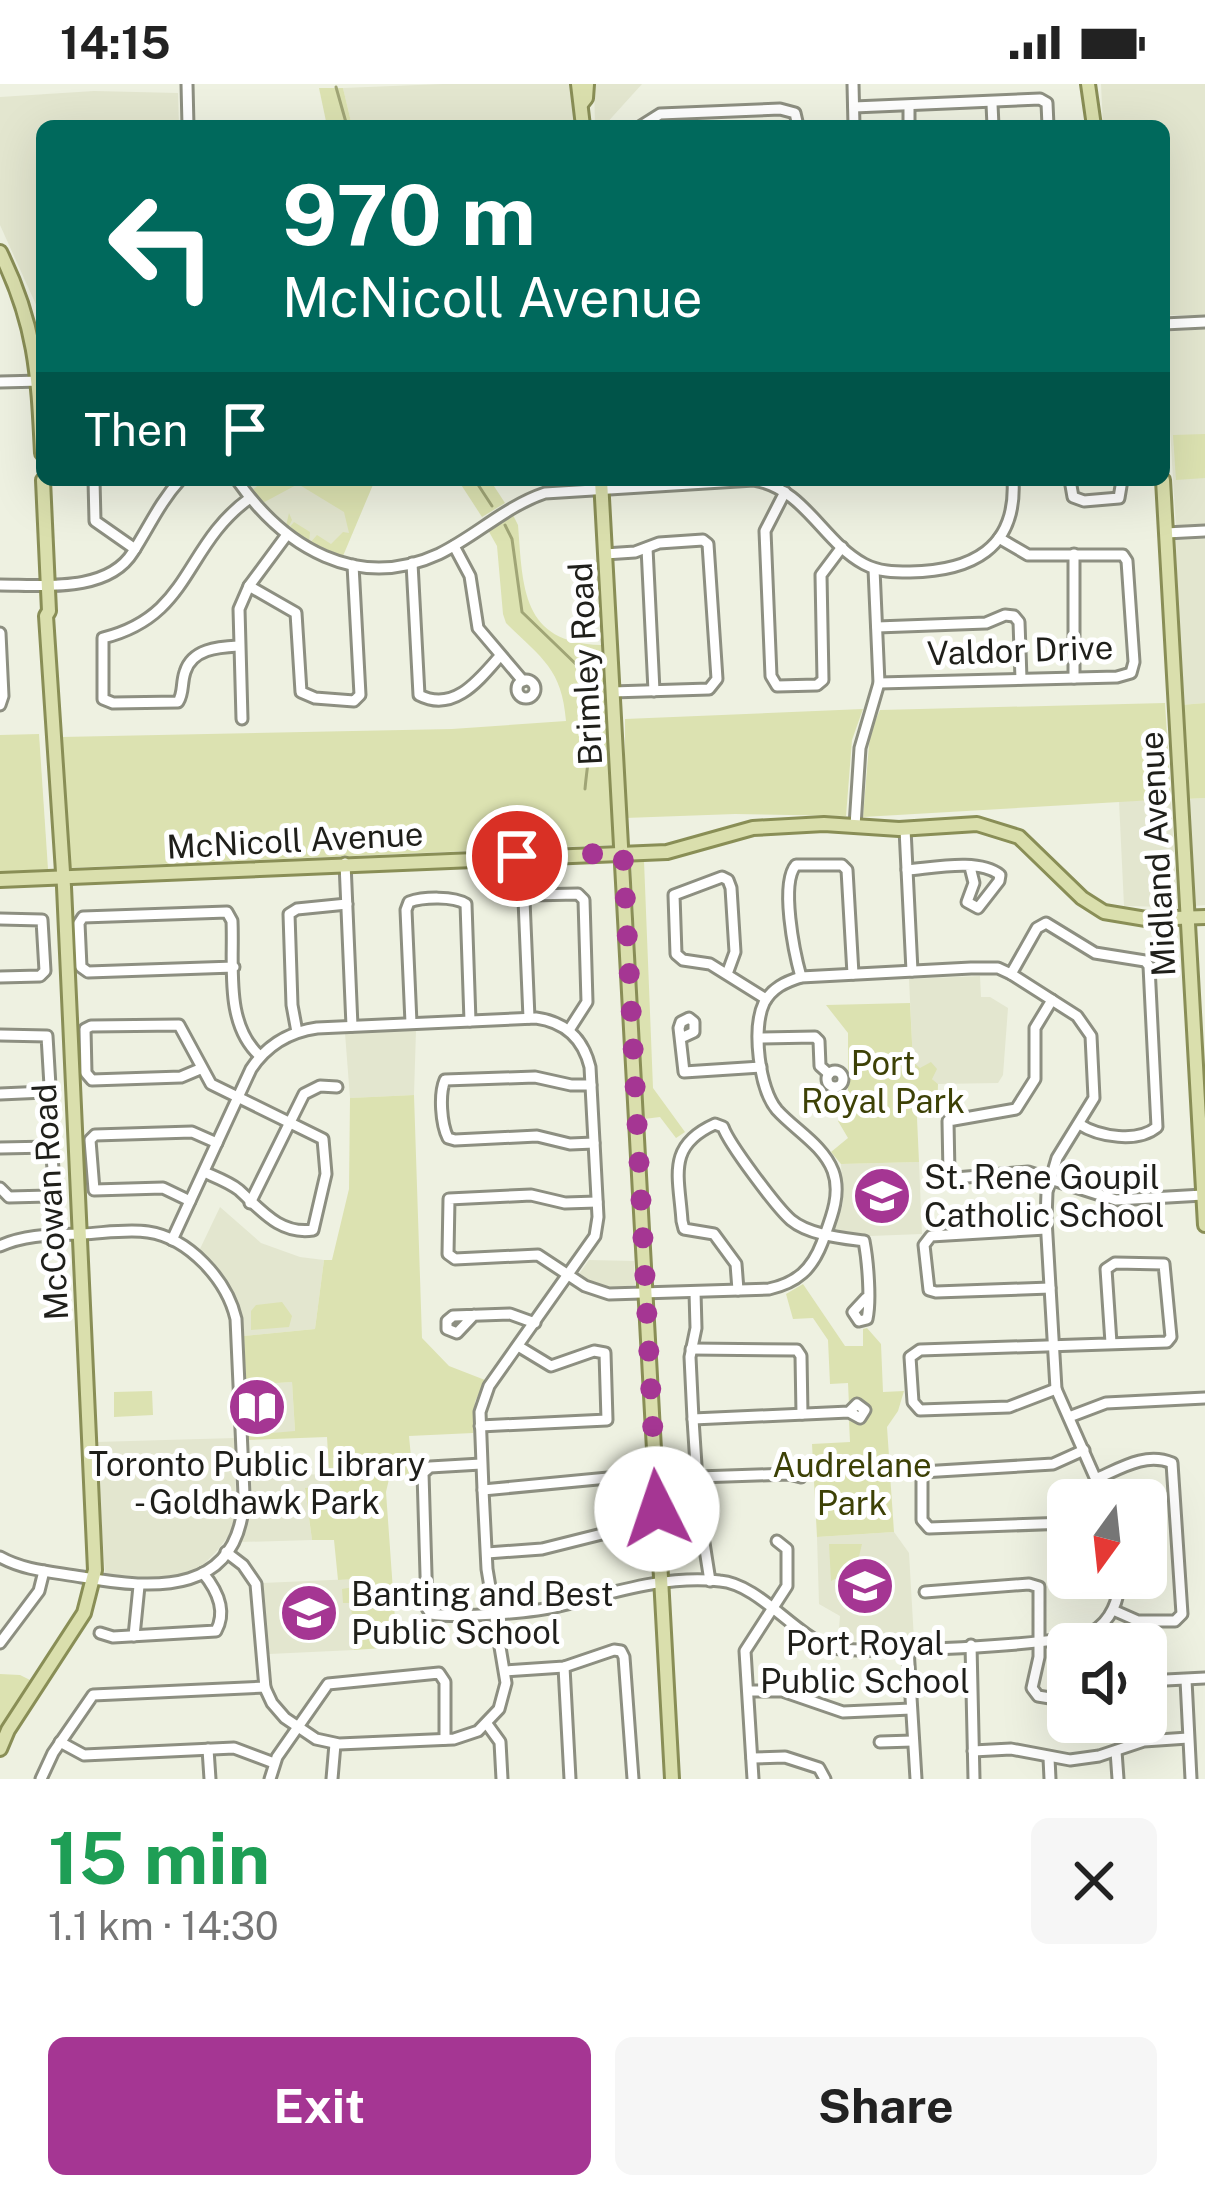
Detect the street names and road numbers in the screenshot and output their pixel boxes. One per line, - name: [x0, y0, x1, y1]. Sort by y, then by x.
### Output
- street label: Brimley Road: [561, 561, 609, 767]
- street label: Valdor Drive: [926, 628, 1114, 672]
- street label: Midland Avenue: [1132, 730, 1182, 978]
- street label: McNicoll Avenue: [166, 814, 424, 866]
- street label: McCowan Road: [25, 1083, 75, 1321]

